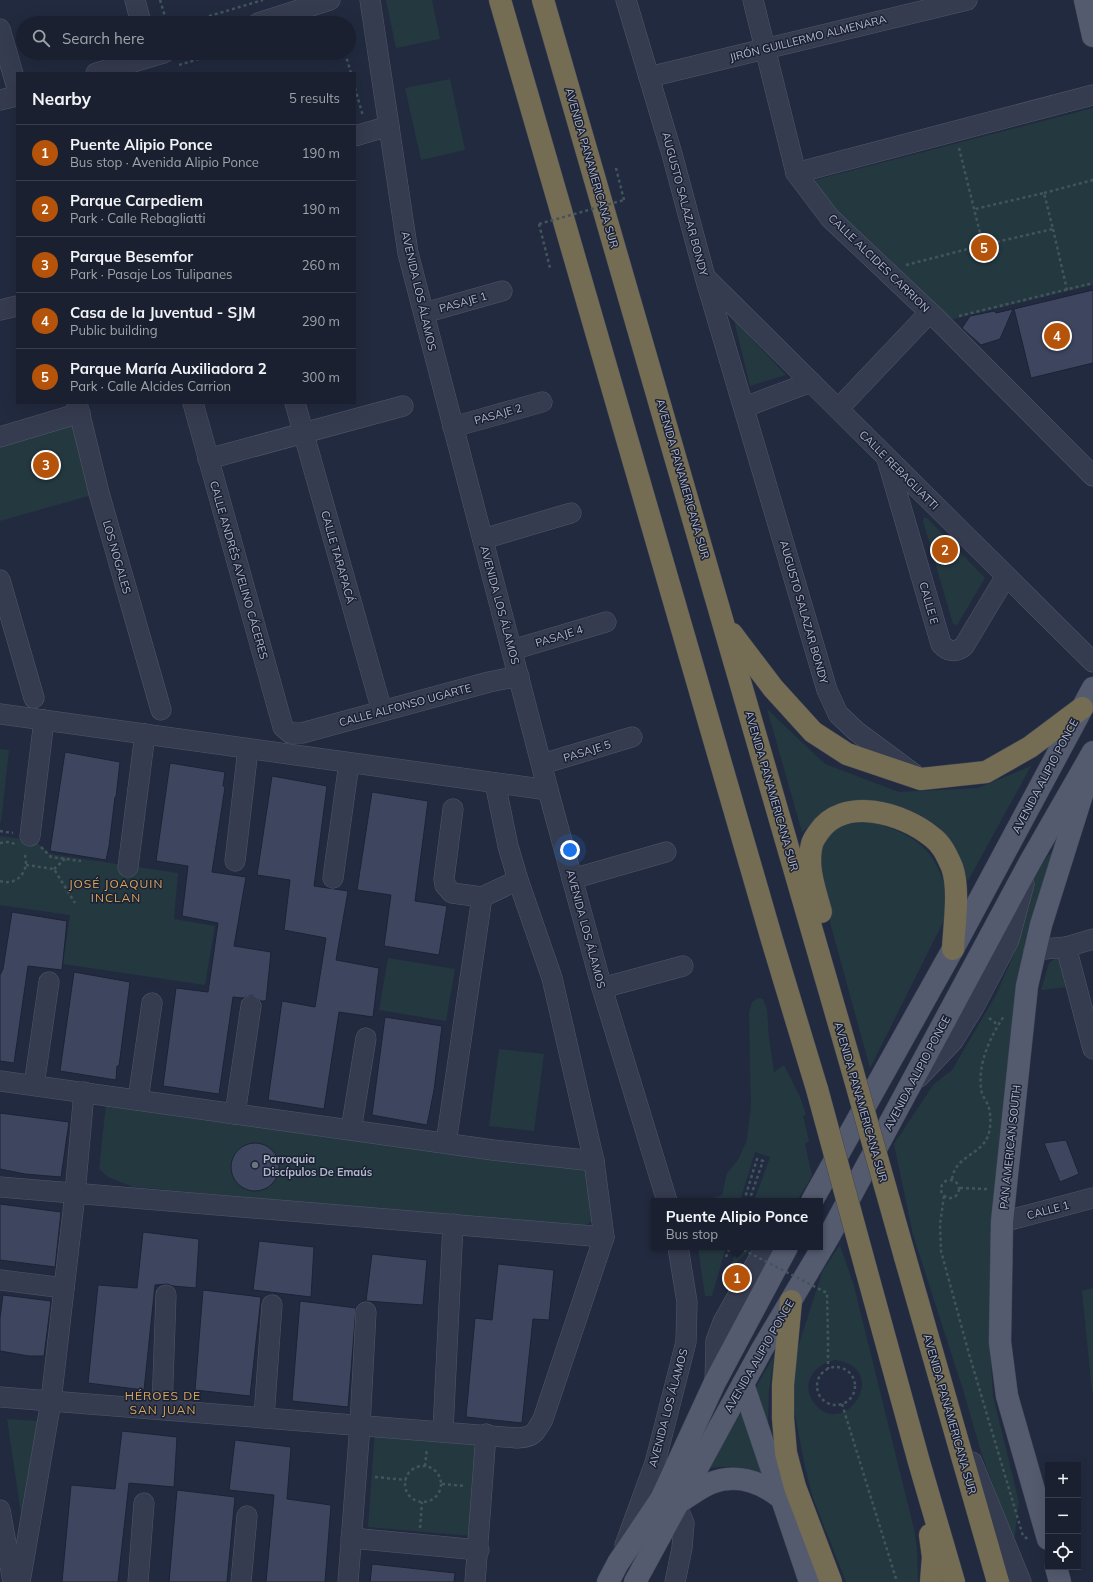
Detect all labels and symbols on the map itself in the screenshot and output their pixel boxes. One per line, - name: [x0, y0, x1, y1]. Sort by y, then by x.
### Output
- street label: JIRÓN GUILLERMO ALMENARA: [728, 12, 888, 64]
- street label: AVENIDA PANAMERICANA SUR: [562, 86, 622, 250]
- street label: AUGUSTO SALAZAR BONDY: [659, 130, 711, 278]
- street label: CALLE ALCIDES CARRION: [825, 211, 933, 315]
- street label: AVENIDA LOS ÁLAMOS: [398, 230, 440, 352]
- pin: 5: [971, 233, 997, 263]
- street label: PASAJE 1: [437, 289, 489, 315]
- pin: 4: [1044, 321, 1070, 351]
- street label: AVENIDA PANAMERICANA SUR: [653, 397, 713, 561]
- street label: PASAJE 2: [472, 400, 524, 427]
- street label: CALLE REBAGLIATTI: [856, 427, 942, 513]
- pin: 3: [33, 450, 59, 480]
- street label: CALLE ANDRÉS AVELINO CÁCERES: [207, 479, 271, 661]
- street label: CALLE TARAPACÁ: [318, 509, 358, 605]
- street label: LOS NOGALES: [100, 519, 134, 596]
- pin: 2: [932, 535, 958, 565]
- street label: AUGUSTO SALAZAR BONDY: [777, 539, 831, 686]
- street label: AVENIDA LOS ÁLAMOS: [477, 544, 523, 666]
- street label: CALLE E: [916, 580, 942, 626]
- street label: PASAJE 4: [533, 622, 585, 650]
- street label: CALLE ALFONSO UGARTE: [337, 681, 473, 729]
- street label: AVENIDA PANAMERICANA SUR: [742, 709, 802, 873]
- street label: AVENIDA ALIPIO PONCE: [1009, 716, 1081, 836]
- street label: PASAJE 5: [561, 737, 613, 765]
- your location: [560, 840, 580, 860]
- street label: AVENIDA LOS ÁLAMOS: [563, 868, 609, 990]
- district label: JOSÉ JOAQUIN INCLAN: [69, 876, 163, 905]
- street label: AVENIDA ALIPIO PONCE: [881, 1013, 953, 1133]
- street label: AVENIDA PANAMERICANA SUR: [831, 1020, 891, 1184]
- street label: PAN AMERICAN SOUTH: [997, 1084, 1023, 1210]
- place label: Parroquia Discípulos De Emaús: [263, 1152, 373, 1179]
- marker: Parroquia Discípulos De Emaús: [250, 1160, 260, 1170]
- street label: CALLE 1: [1025, 1198, 1071, 1222]
- pin: 1: [724, 1263, 750, 1293]
- street label: AVENIDA ALIPIO PONCE: [721, 1297, 797, 1415]
- street label: AVENIDA PANAMERICANA SUR: [920, 1332, 980, 1496]
- street label: AVENIDA LOS ÁLAMOS: [645, 1347, 691, 1469]
- district label: HÉROES DE SAN JUAN: [125, 1388, 201, 1417]

